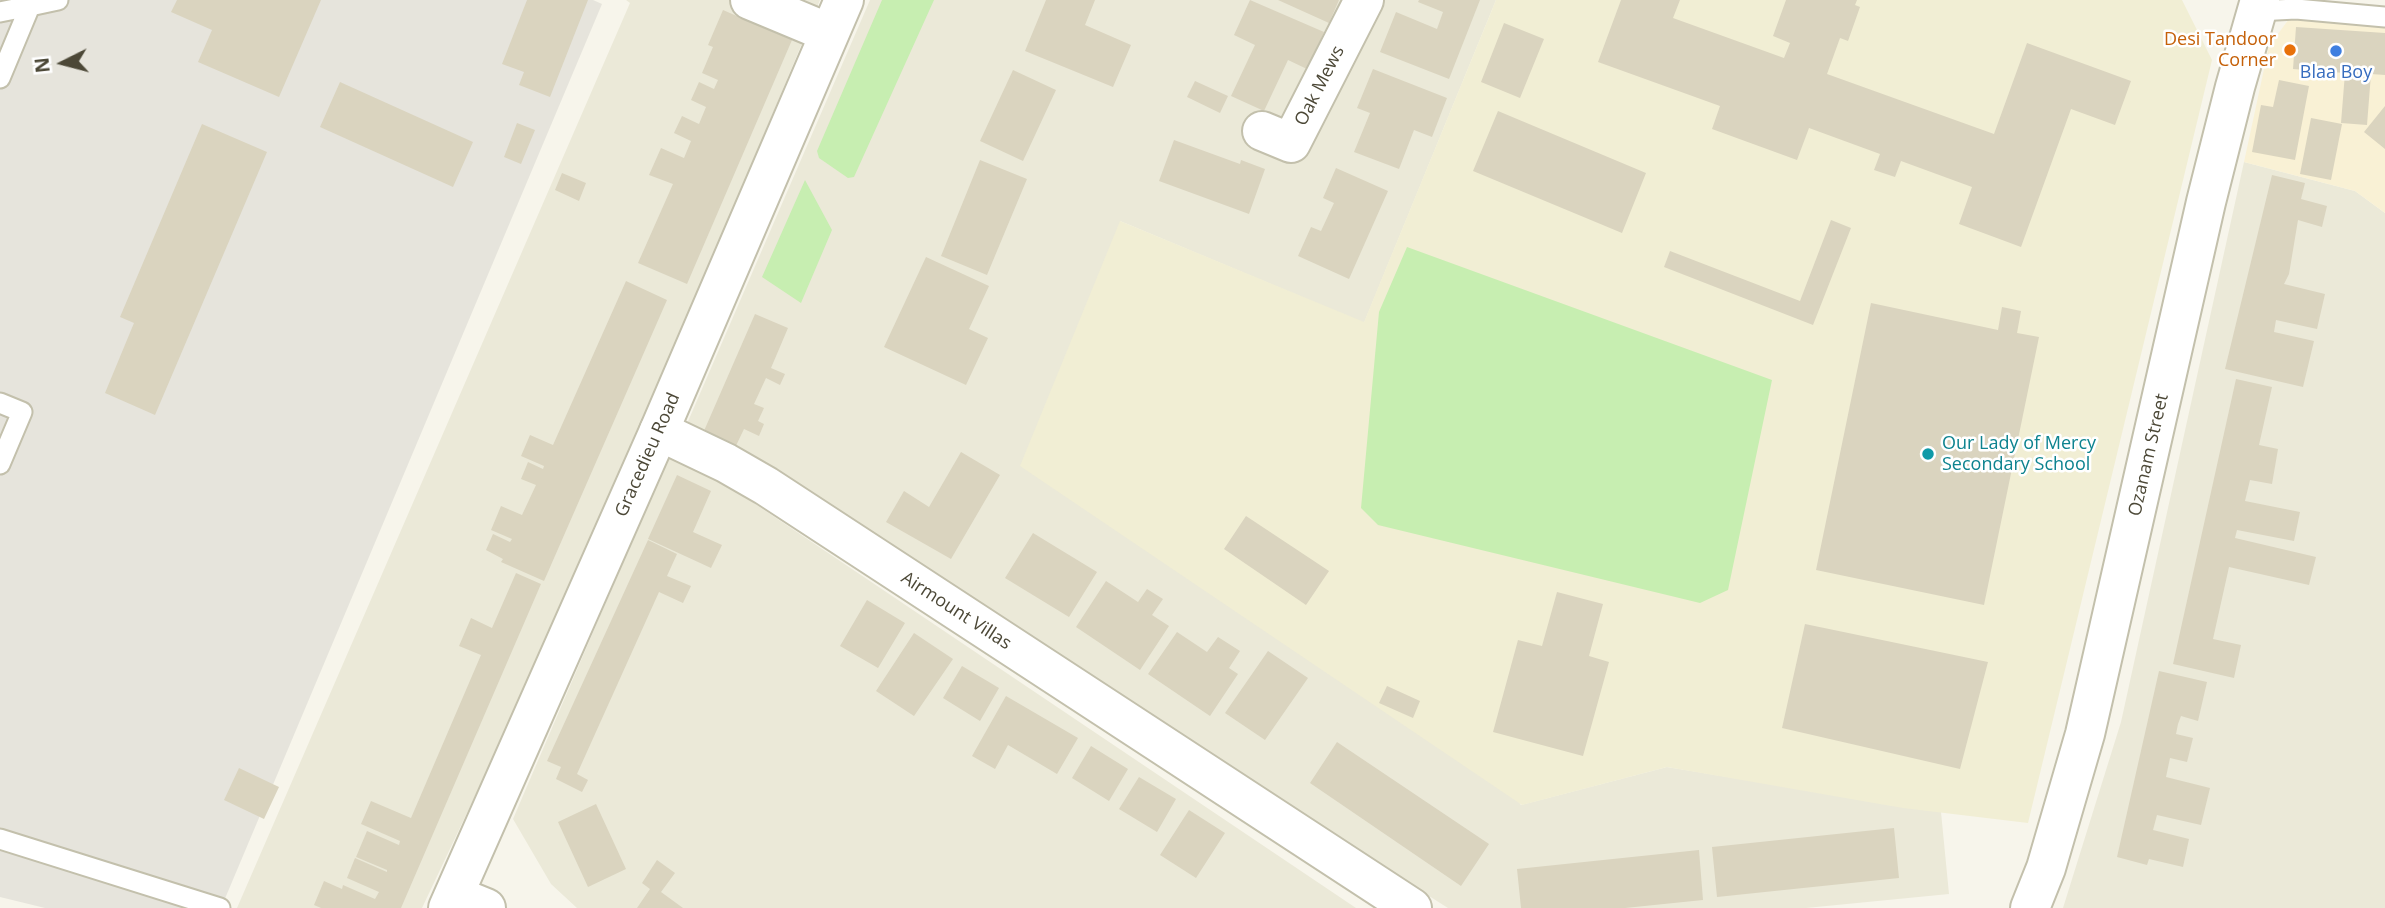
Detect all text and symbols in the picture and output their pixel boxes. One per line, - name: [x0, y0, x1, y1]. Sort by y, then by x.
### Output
- north arrow: [28, 28, 98, 98]
- place label: Desi Tandoor Corner: [2164, 29, 2276, 72]
- street label: Oak Mews: [1291, 42, 1349, 130]
- marker: Desi Tandoor Corner: [2282, 42, 2298, 58]
- marker: Blaa Boy: [2328, 43, 2344, 59]
- text: N: [28, 56, 56, 74]
- place label: Blaa Boy: [2300, 62, 2372, 84]
- street label: Gracedieu Road: [611, 390, 685, 520]
- street label: Ozanam Street: [2124, 392, 2174, 518]
- place label: Our Lady of Mercy Secondary School: [1942, 433, 2096, 476]
- marker: Our Lady of Mercy Secondary School: [1920, 446, 1936, 462]
- street label: Airmount Villas: [897, 567, 1015, 655]

